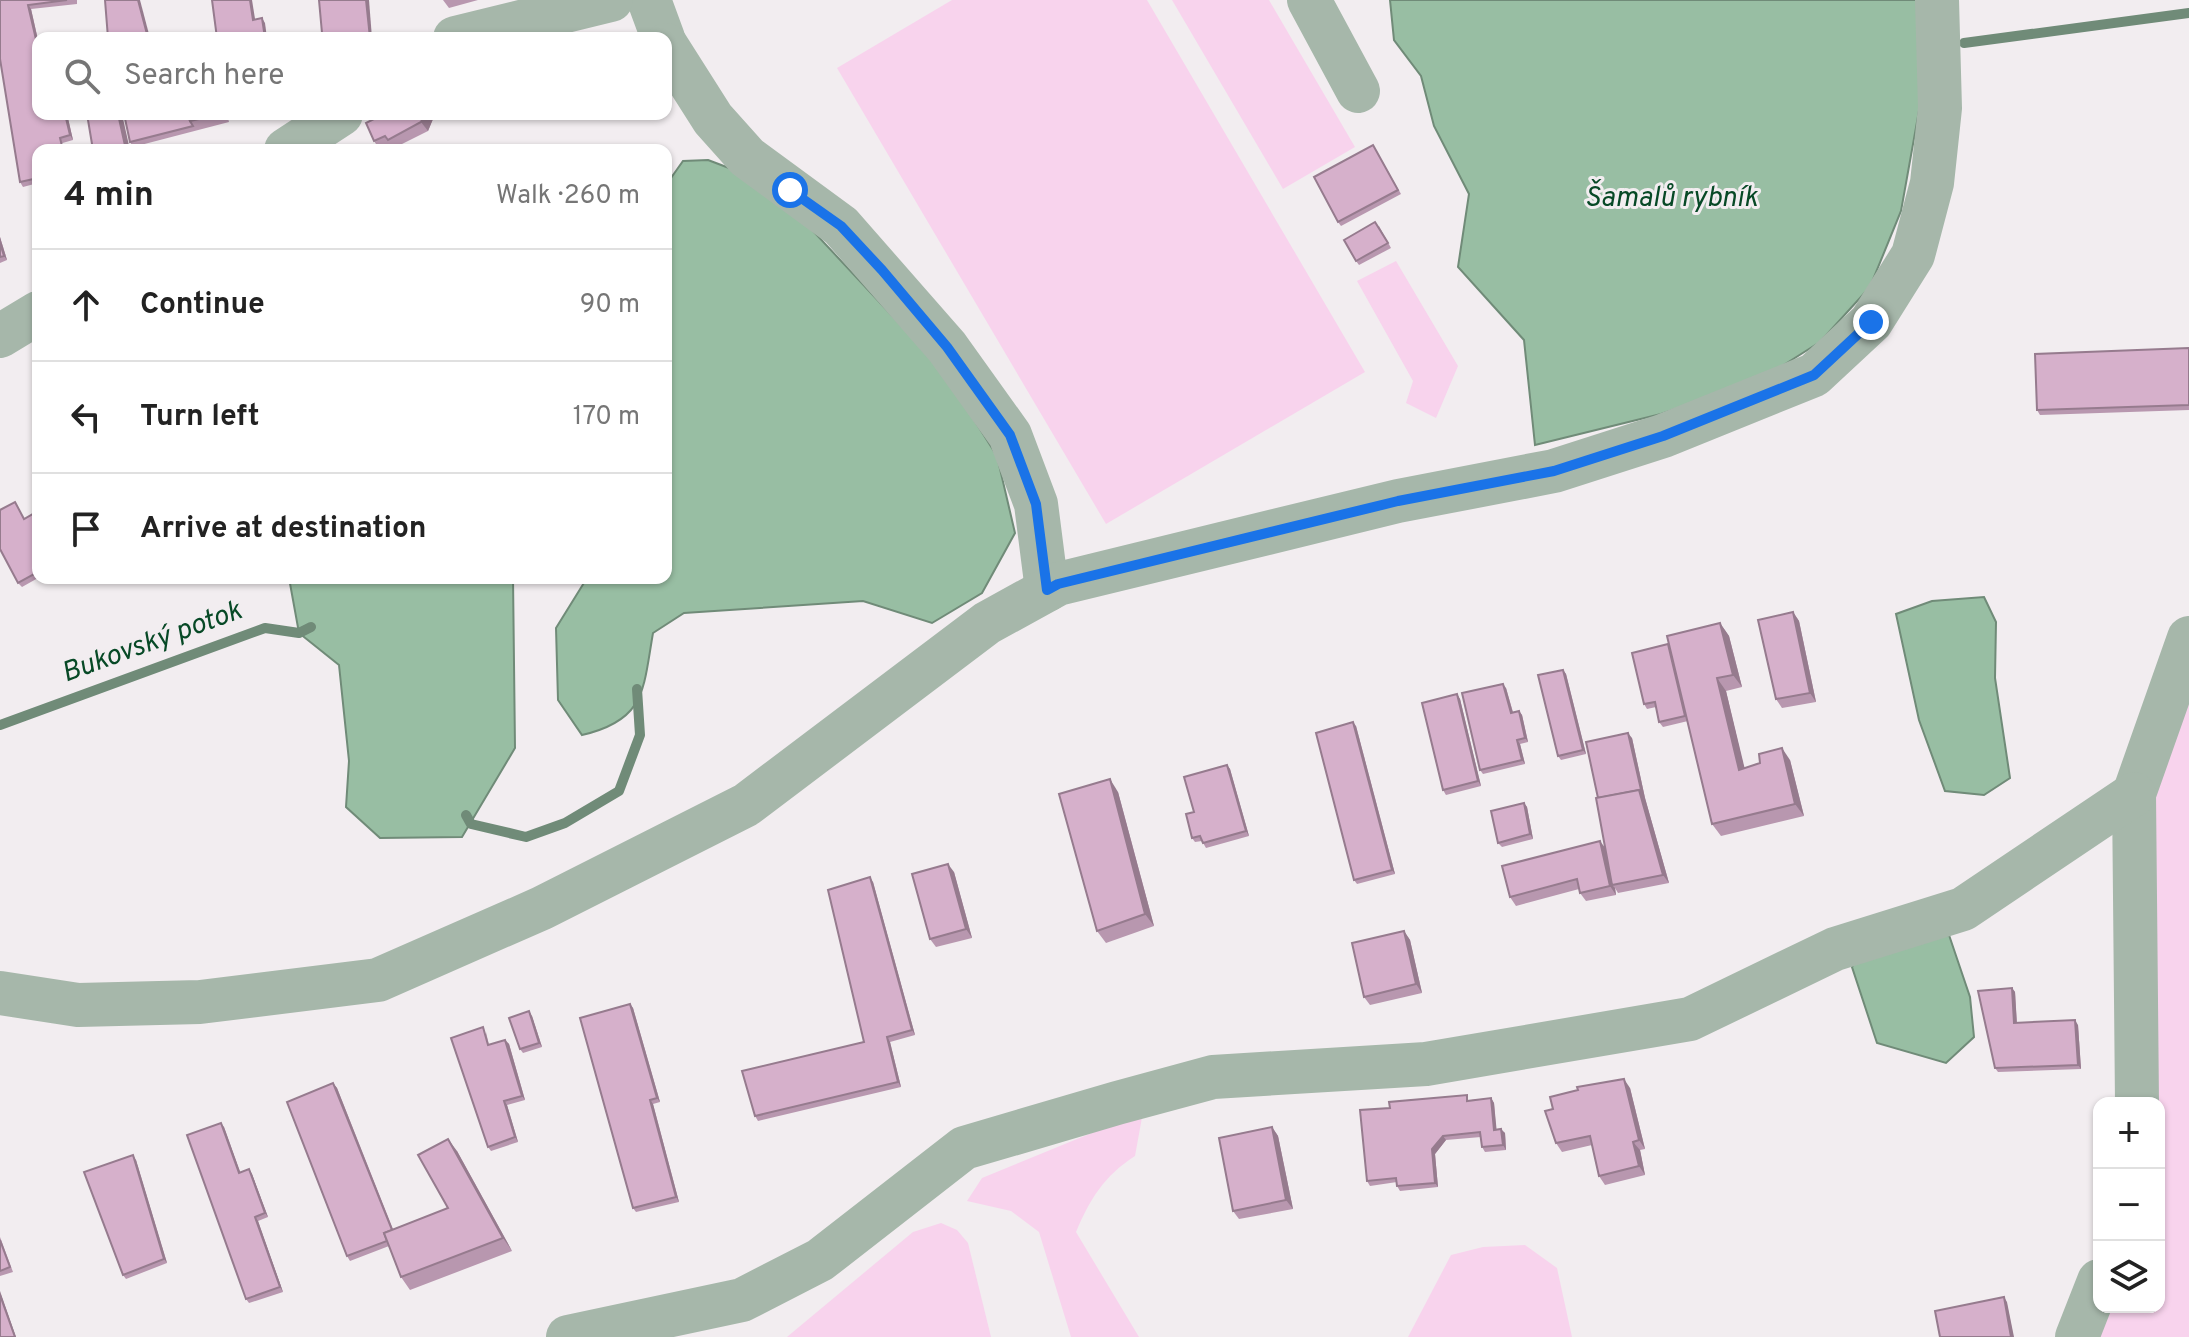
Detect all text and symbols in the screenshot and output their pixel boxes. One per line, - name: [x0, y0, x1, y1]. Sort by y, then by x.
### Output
- search box: [32, 32, 672, 120]
- icon: search: [60, 54, 104, 98]
- text: Search here: [124, 58, 284, 95]
- route start: [772, 172, 808, 208]
- text: 4 min: [64, 175, 154, 218]
- water label: Šamalů rybník: [1584, 179, 1758, 217]
- text: Walk · 260 m: [496, 180, 640, 213]
- icon: ahead: [64, 283, 108, 327]
- text: Continue: [140, 287, 265, 324]
- text: 90 m: [580, 289, 640, 322]
- route end: [1853, 304, 1889, 340]
- icon: left: [64, 395, 108, 439]
- text: Turn left: [140, 399, 260, 436]
- text: 170 m: [573, 401, 640, 434]
- icon: arrive: [64, 507, 108, 551]
- text: Arrive at destination: [140, 511, 426, 548]
- water label: Bukovský potok: [57, 593, 248, 692]
- map controls: [2093, 1097, 2165, 1313]
- button: +: [2093, 1097, 2165, 1169]
- button: −: [2093, 1169, 2165, 1241]
- button: layers: [2093, 1241, 2165, 1313]

